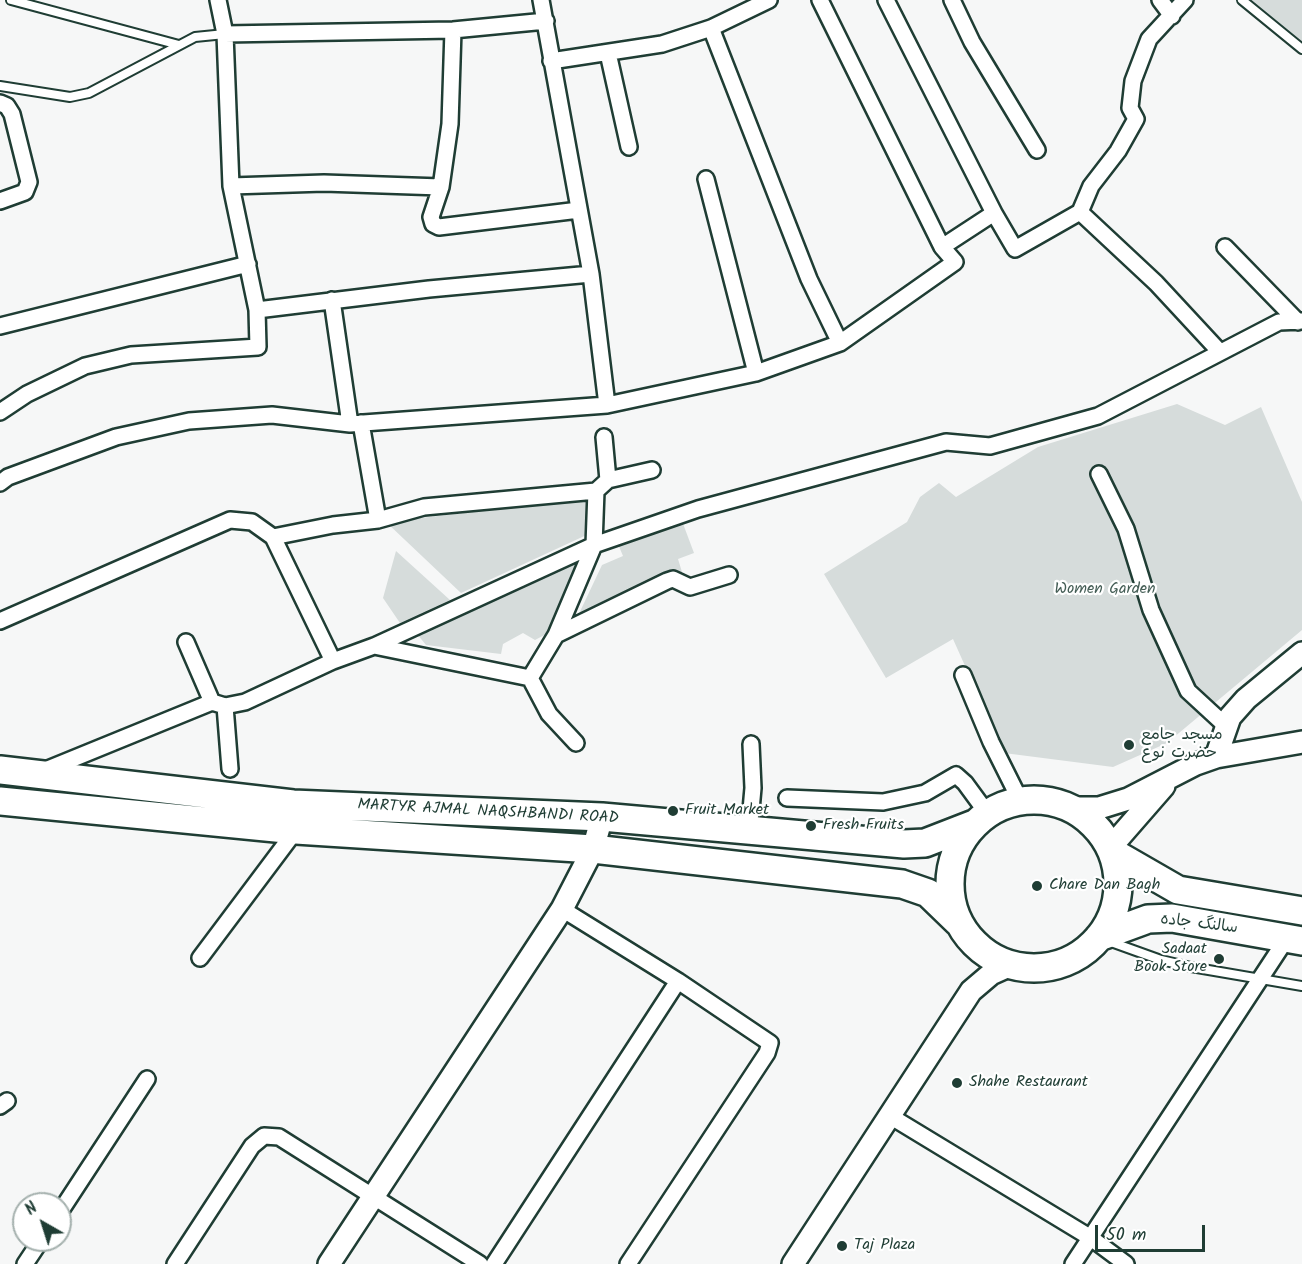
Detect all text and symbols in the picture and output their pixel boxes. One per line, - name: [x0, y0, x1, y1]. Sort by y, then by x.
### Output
- park label: Women Garden: [1055, 580, 1155, 600]
- place label: مسجد جامع حضرت نوع: [1141, 726, 1223, 764]
- marker: مسجد جامع حضرت نوع: [1122, 738, 1136, 752]
- street label: MARTYR AJMAL NAQSHBANDI ROAD: [357, 797, 619, 829]
- place label: Fruit Market: [685, 801, 769, 821]
- marker: Fruit Market: [666, 804, 680, 818]
- place label: Fresh Fruits: [823, 816, 904, 836]
- marker: Fresh Fruits: [804, 819, 818, 833]
- place label: Chare Dan Bagh: [1049, 876, 1160, 896]
- marker: Chare Dan Bagh: [1030, 879, 1044, 893]
- street label: سالنگ جاده: [1159, 911, 1239, 939]
- place label: Sadaat Book Store: [1134, 940, 1207, 978]
- marker: Sadaat Book Store: [1212, 952, 1226, 966]
- place label: Shahe Restaurant: [969, 1073, 1088, 1093]
- marker: Shahe Restaurant: [950, 1076, 964, 1090]
- north arrow: [12, 1192, 72, 1252]
- text: N: [20, 1196, 43, 1222]
- scale bar: [1098, 1213, 1208, 1251]
- text: 50 m: [1106, 1221, 1146, 1250]
- place label: Taj Plaza: [854, 1236, 915, 1256]
- marker: Taj Plaza: [835, 1239, 849, 1253]

